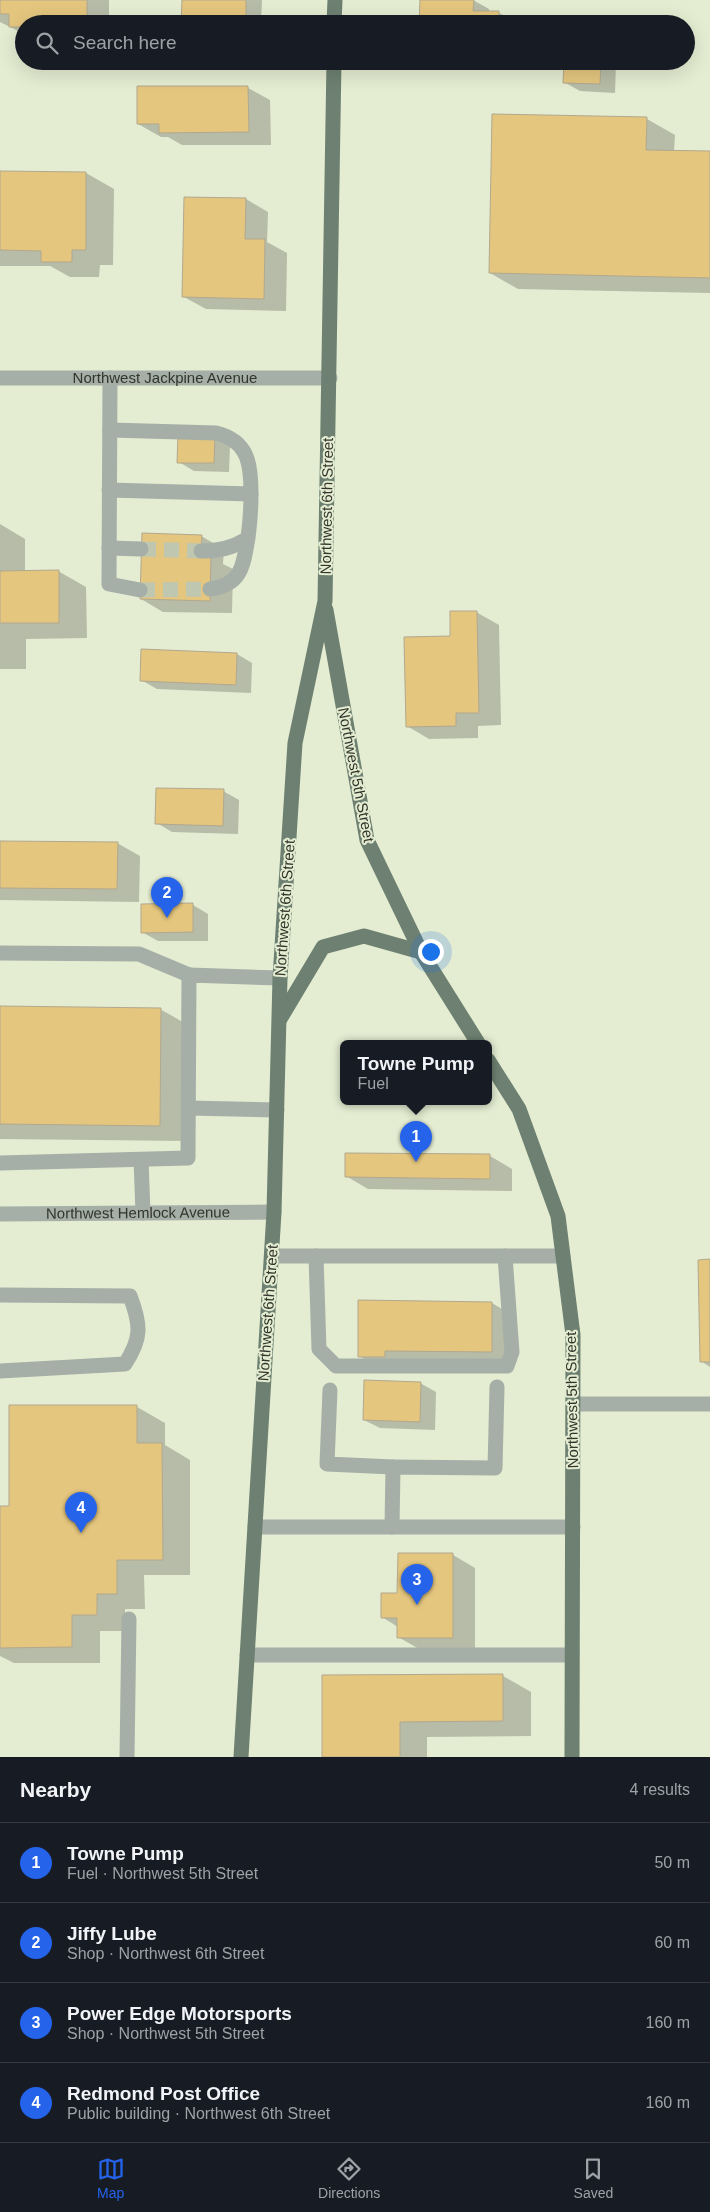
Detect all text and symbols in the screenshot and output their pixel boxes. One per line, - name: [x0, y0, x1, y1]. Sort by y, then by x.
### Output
- search box: [15, 15, 695, 70]
- icon: search: [33, 29, 61, 57]
- text: Search here: [73, 32, 177, 53]
- street label: Northwest Jackpine Avenue: [73, 369, 257, 386]
- street label: Northwest 6th Street: [317, 437, 336, 574]
- street label: Northwest 5th Street: [335, 706, 378, 844]
- street label: Northwest 6th Street: [271, 838, 298, 977]
- pin: 2: [151, 877, 183, 918]
- your location: [418, 939, 444, 965]
- popup: [340, 1040, 492, 1105]
- text: Towne Pump: [358, 1053, 474, 1074]
- text: Fuel: [358, 1075, 389, 1092]
- pin: 1: [400, 1121, 432, 1162]
- street label: Northwest Hemlock Avenue: [46, 1203, 230, 1222]
- street label: Northwest 6th Street: [254, 1243, 281, 1382]
- street label: Northwest 5th Street: [562, 1331, 581, 1469]
- pin: 4: [65, 1492, 97, 1533]
- pin: 3: [401, 1564, 433, 1605]
- text: Nearby: [20, 1778, 91, 1801]
- text: 4 results: [630, 1781, 690, 1798]
- text: Towne Pump: [67, 1843, 184, 1864]
- text: 1: [32, 1854, 40, 1871]
- text: 50 m: [654, 1854, 690, 1871]
- text: Fuel · Northwest 5th Street: [67, 1865, 258, 1882]
- text: Jiffy Lube: [67, 1923, 157, 1944]
- text: 2: [32, 1934, 40, 1951]
- text: 60 m: [654, 1934, 690, 1951]
- text: Shop · Northwest 6th Street: [67, 1945, 264, 1962]
- text: Power Edge Motorsports: [67, 2003, 292, 2024]
- text: 3: [32, 2014, 40, 2031]
- text: 160 m: [646, 2014, 690, 2031]
- text: Shop · Northwest 5th Street: [67, 2025, 264, 2042]
- text: Redmond Post Office: [67, 2083, 260, 2104]
- text: 4: [32, 2094, 40, 2111]
- text: 160 m: [646, 2094, 690, 2111]
- text: Public building · Northwest 6th Street: [67, 2105, 330, 2122]
- tab: Map: [97, 2155, 125, 2201]
- tab: Directions: [318, 2155, 380, 2201]
- tab: Saved: [574, 2155, 613, 2201]

